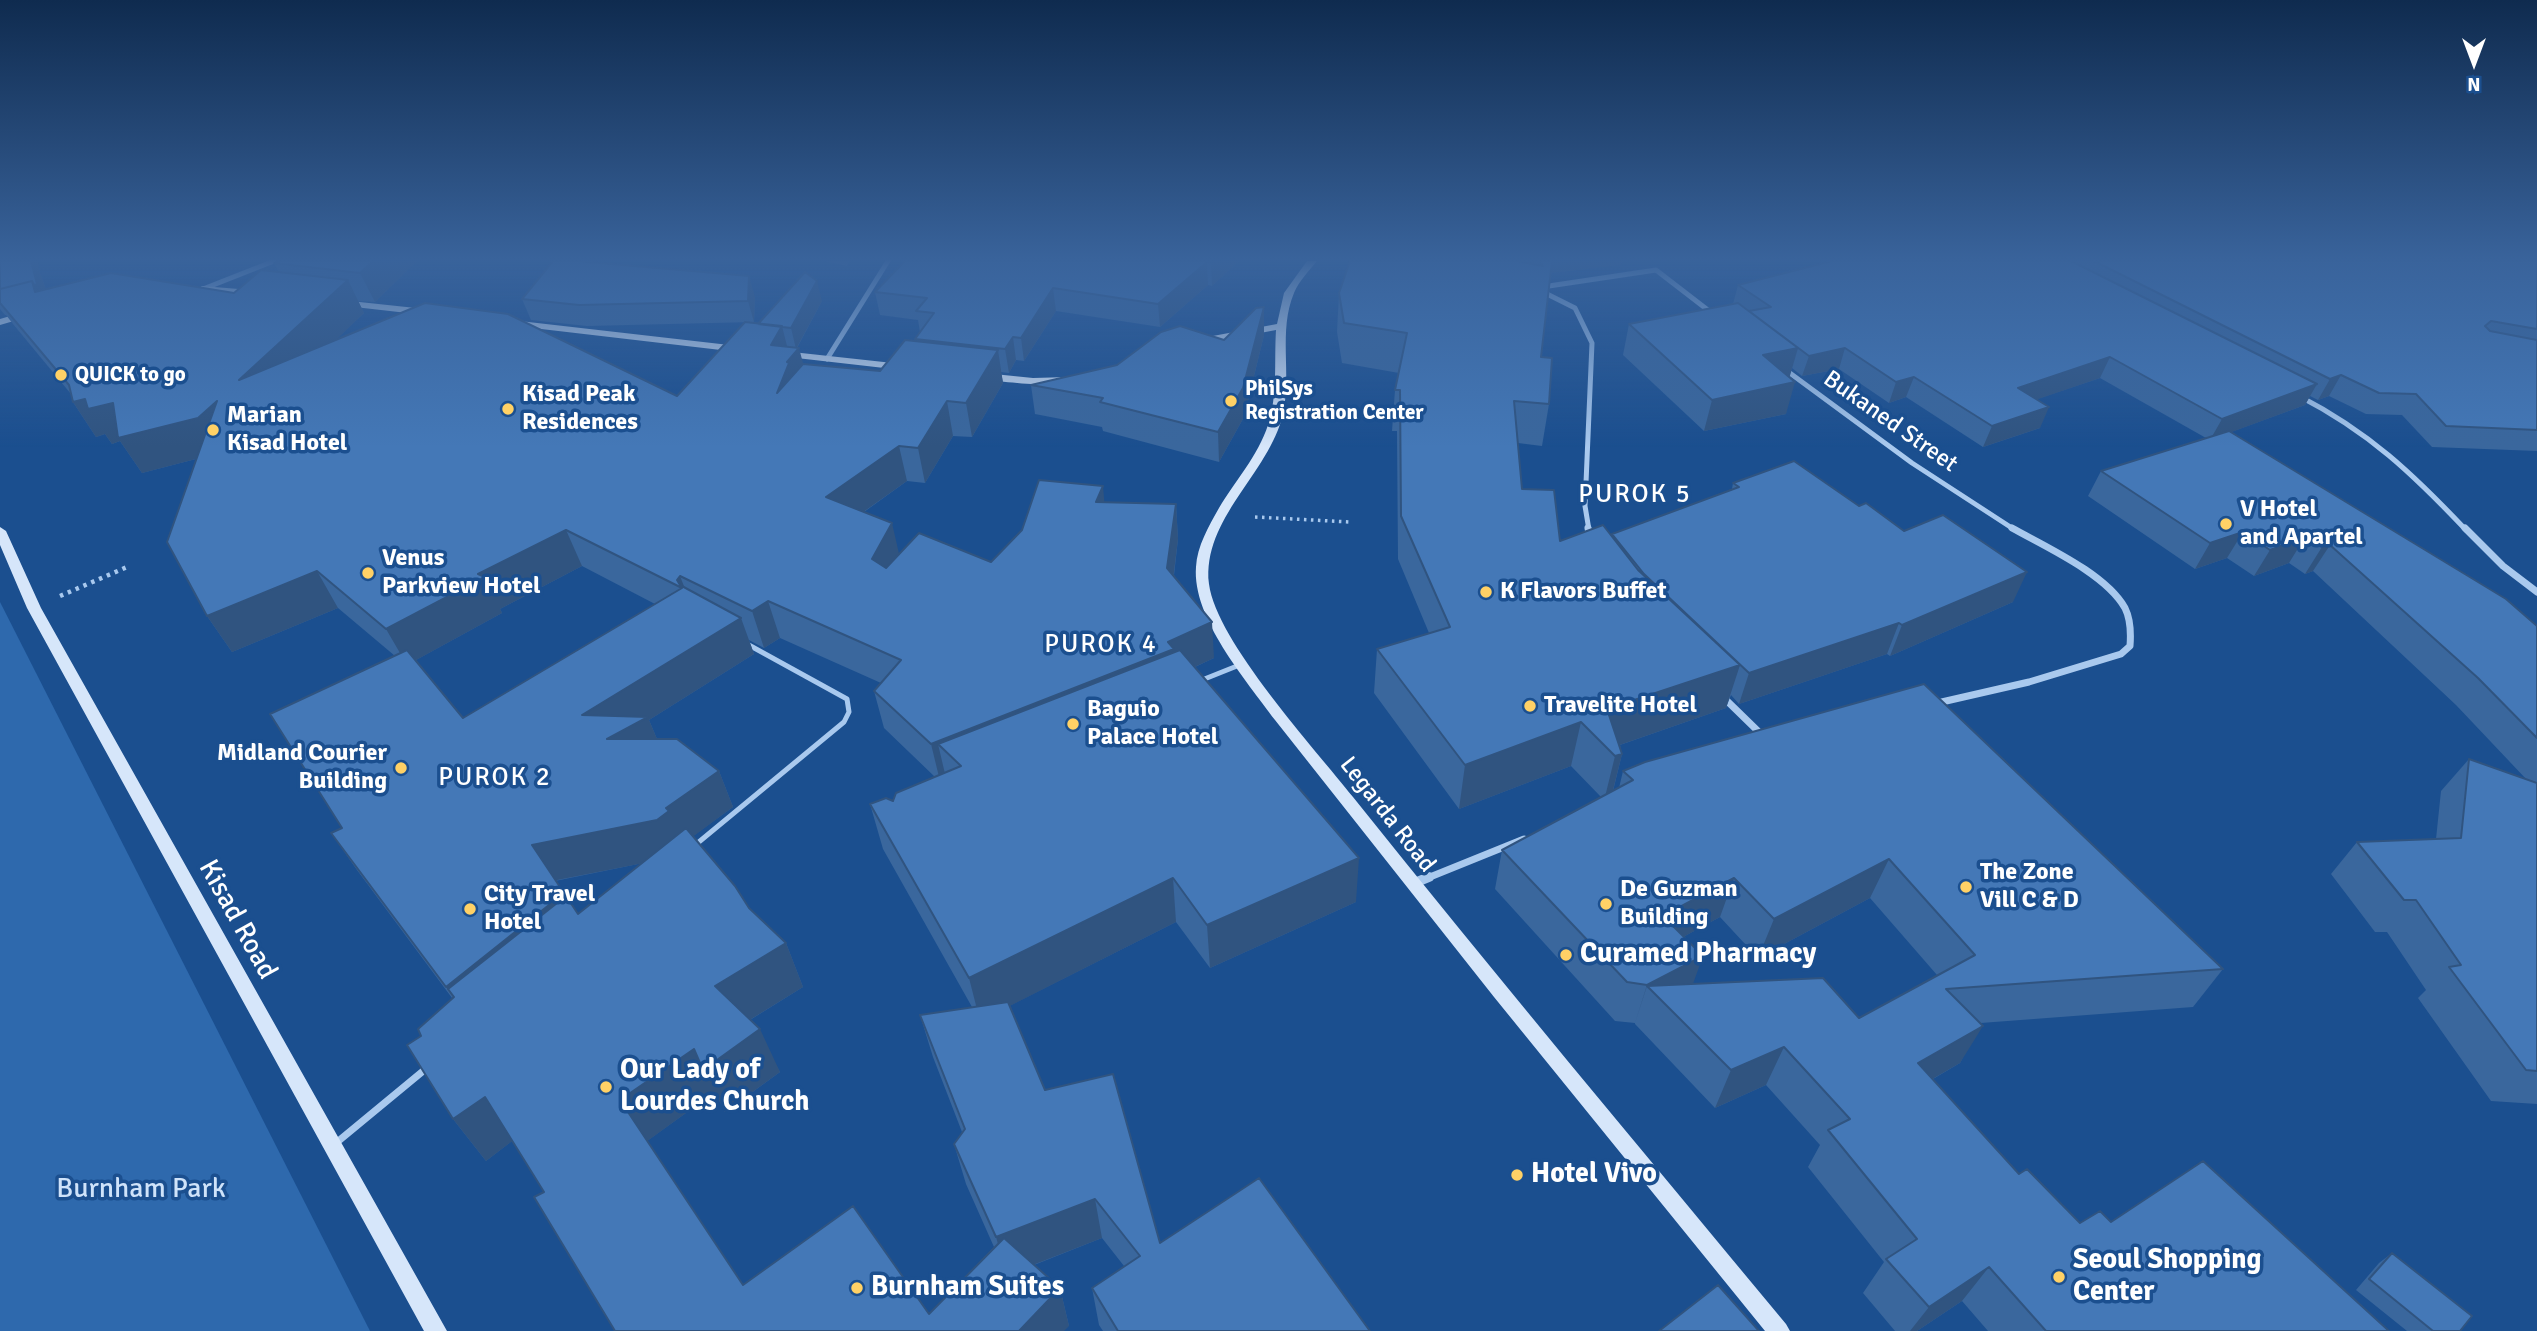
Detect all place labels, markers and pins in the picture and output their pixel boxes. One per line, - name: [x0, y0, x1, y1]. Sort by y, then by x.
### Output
- place label: QUICK to go: [75, 362, 186, 388]
- marker: QUICK to go: [53, 367, 69, 383]
- place label: PhilSys Registration Center: [1245, 376, 1424, 426]
- place label: Kisad Peak Residences: [522, 381, 638, 437]
- marker: PhilSys Registration Center: [1223, 393, 1239, 409]
- marker: Kisad Peak Residences: [500, 401, 516, 417]
- place label: Marian Kisad Hotel: [227, 402, 347, 458]
- marker: Marian Kisad Hotel: [205, 422, 221, 438]
- place label: V Hotel and Apartel: [2240, 496, 2363, 552]
- marker: V Hotel and Apartel: [2218, 516, 2234, 532]
- place label: Venus Parkview Hotel: [382, 545, 541, 601]
- marker: Venus Parkview Hotel: [360, 565, 376, 581]
- place label: K Flavors Buffet: [1500, 578, 1667, 606]
- marker: K Flavors Buffet: [1478, 584, 1494, 600]
- place label: Travelite Hotel: [1544, 692, 1697, 720]
- place label: Baguio Palace Hotel: [1087, 696, 1218, 752]
- marker: Travelite Hotel: [1522, 698, 1538, 714]
- marker: Baguio Palace Hotel: [1065, 716, 1081, 732]
- place label: Midland Courier Building: [217, 740, 387, 796]
- marker: Midland Courier Building: [393, 760, 409, 776]
- place label: The Zone Vill C & D: [1980, 859, 2079, 915]
- place label: De Guzman Building: [1620, 876, 1738, 932]
- marker: The Zone Vill C & D: [1958, 879, 1974, 895]
- place label: City Travel Hotel: [484, 881, 595, 937]
- marker: De Guzman Building: [1598, 896, 1614, 912]
- marker: City Travel Hotel: [462, 901, 478, 917]
- place label: Curamed Pharmacy: [1580, 938, 1817, 972]
- marker: Curamed Pharmacy: [1558, 947, 1574, 963]
- place label: Our Lady of Lourdes Church: [620, 1054, 810, 1120]
- marker: Our Lady of Lourdes Church: [598, 1079, 614, 1095]
- place label: Hotel Vivo: [1531, 1158, 1657, 1192]
- marker: Hotel Vivo: [1509, 1167, 1525, 1183]
- place label: Seoul Shopping Center: [2073, 1244, 2262, 1310]
- marker: Seoul Shopping Center: [2051, 1269, 2067, 1285]
- place label: Burnham Suites: [871, 1271, 1064, 1305]
- marker: Burnham Suites: [849, 1280, 865, 1296]

